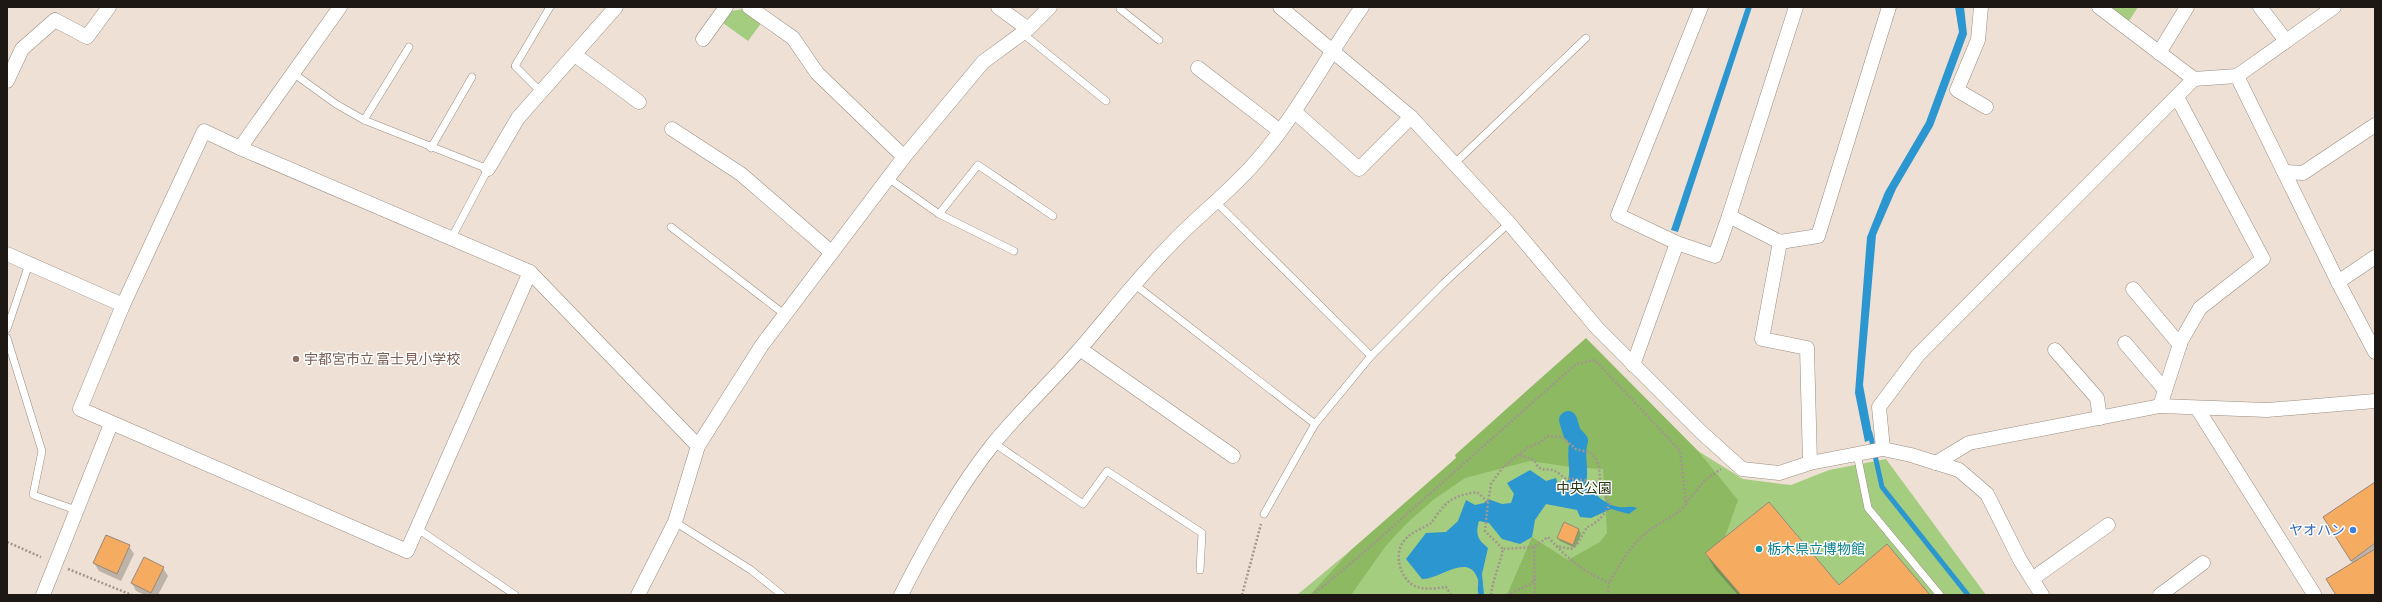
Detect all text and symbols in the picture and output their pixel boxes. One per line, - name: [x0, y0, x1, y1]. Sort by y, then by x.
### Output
- place label: 宇都宮市立 富士見小学校: [304, 352, 460, 367]
- marker: 宇都宮市立 富士見小学校: [291, 354, 301, 364]
- park label: 中央公園: [1556, 481, 1612, 496]
- place label: ヤオハン: [2289, 523, 2345, 538]
- marker: ヤオハン: [2348, 525, 2358, 535]
- place label: 栃木県立博物館: [1767, 541, 1865, 557]
- marker: 栃木県立博物館: [1754, 544, 1764, 554]

